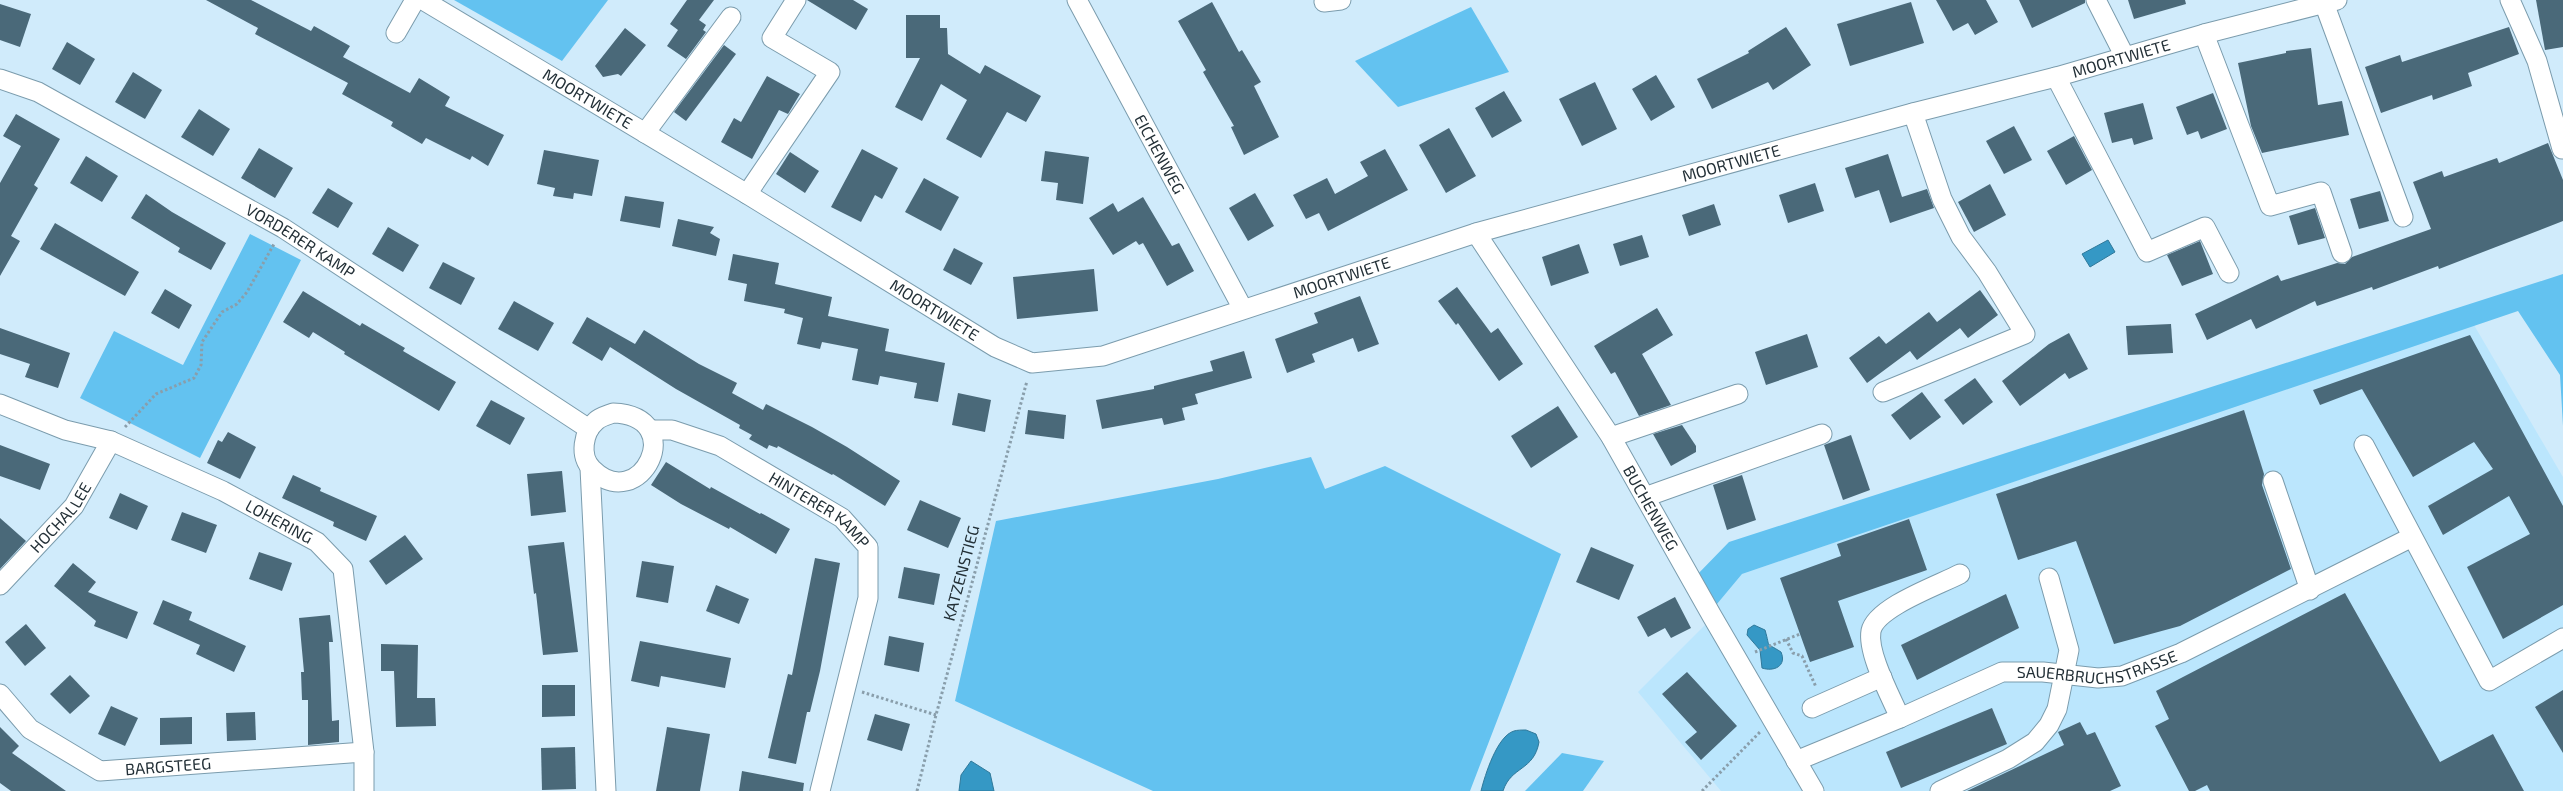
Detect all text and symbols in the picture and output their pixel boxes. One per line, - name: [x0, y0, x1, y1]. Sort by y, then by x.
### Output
- street label: MOORTWIETE: [2070, 34, 2172, 81]
- street label: MOORTWIETE: [540, 64, 636, 132]
- street label: EICHENWEG: [1131, 111, 1189, 197]
- street label: MOORTWIETE: [1680, 140, 1782, 185]
- street label: VORDERER KAMP: [243, 199, 359, 282]
- street label: MOORTWIETE: [1291, 252, 1393, 302]
- street label: MOORTWIETE: [887, 275, 983, 344]
- street label: BUCHENWEG: [1620, 462, 1683, 554]
- street label: HINTERER KAMP: [766, 467, 874, 551]
- street label: HOCHALLEE: [26, 479, 94, 556]
- street label: LOHERING: [243, 495, 316, 547]
- street label: KATZENSTIEG: [939, 523, 982, 623]
- street label: SAUERBRUCHSTRASSE: [2017, 646, 2179, 687]
- street label: BARGSTEEG: [124, 753, 212, 778]

